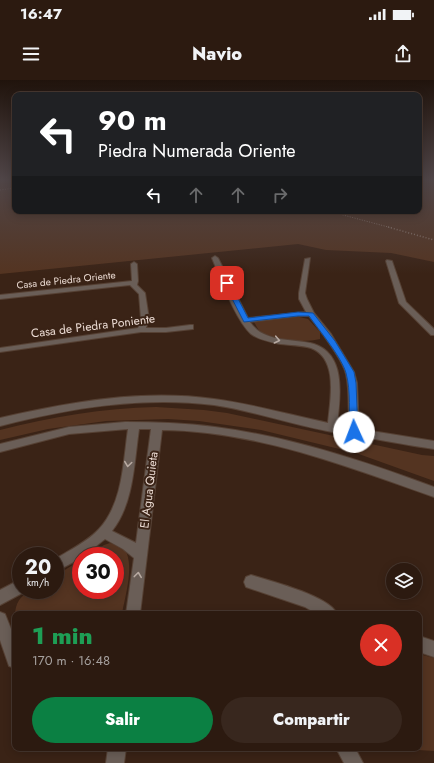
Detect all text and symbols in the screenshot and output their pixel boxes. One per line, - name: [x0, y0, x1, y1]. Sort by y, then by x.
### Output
- text: 16:47: [20, 3, 62, 25]
- text: Navio: [192, 41, 242, 67]
- icon: menu: [20, 43, 42, 65]
- icon: share: [392, 43, 414, 65]
- text: 90 m: [98, 100, 167, 141]
- icon: left: [32, 108, 84, 160]
- text: Piedra Numerada Oriente: [98, 138, 296, 164]
- icon: left: [143, 184, 165, 206]
- icon: ahead: [185, 184, 207, 206]
- icon: ahead: [227, 184, 249, 206]
- icon: right: [269, 184, 291, 206]
- pin: [210, 266, 244, 300]
- street label: Casa de Piedra Oriente: [16, 267, 116, 293]
- icon: arrive: [216, 272, 238, 294]
- street label: Casa de Piedra Poniente: [30, 309, 156, 343]
- one-way arrow: [274, 336, 280, 344]
- position arrow: [333, 411, 375, 453]
- street label: El Agua Quieta: [135, 450, 163, 529]
- one-way arrow: [124, 461, 133, 468]
- speed limit sign: 30: [72, 547, 124, 599]
- text: 20: [25, 553, 51, 582]
- map controls: [386, 563, 422, 599]
- button: layers: [386, 563, 422, 599]
- one-way arrow: [133, 572, 142, 578]
- text: km/h: [27, 575, 49, 590]
- text: 1 min: [32, 618, 93, 653]
- button: close: [360, 624, 402, 666]
- text: 170 m · 16:48: [32, 651, 110, 670]
- button: Salir: [32, 697, 213, 743]
- button: Compartir: [221, 697, 402, 743]

